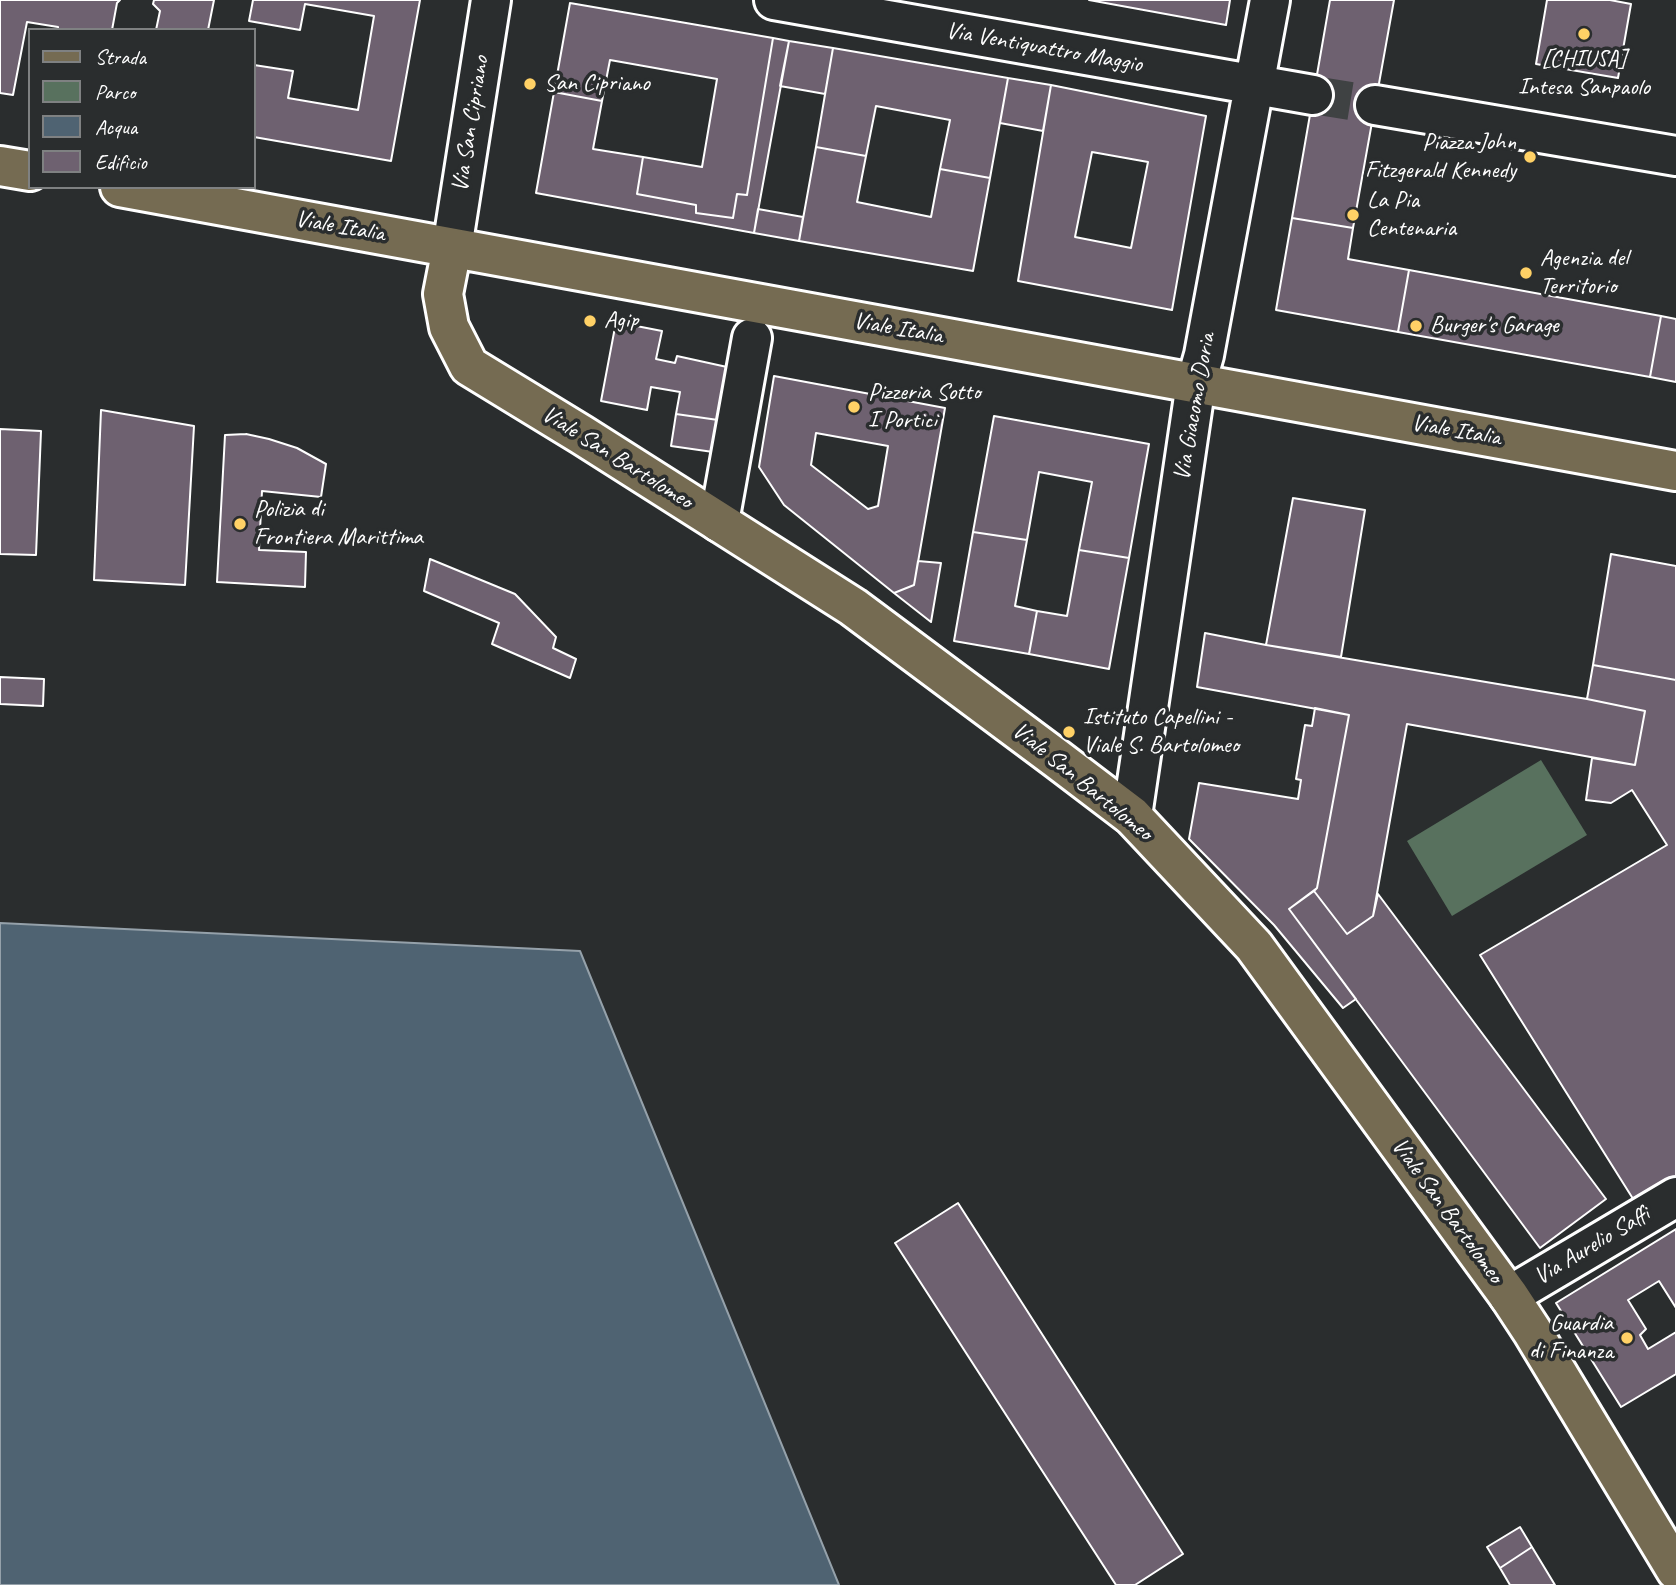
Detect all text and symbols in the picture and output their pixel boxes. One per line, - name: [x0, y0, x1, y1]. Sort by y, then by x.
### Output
- street label: Via Ventiquattro Maggio: [944, 17, 1144, 79]
- marker: [CHIUSA] Intesa Sanpaolo: [1576, 26, 1592, 42]
- legend: [28, 28, 256, 189]
- text: Strada: [95, 44, 146, 70]
- place label: [CHIUSA] Intesa Sanpaolo: [1518, 46, 1650, 102]
- street label: Via San Cipriano: [446, 54, 496, 194]
- place label: San Cipriano: [544, 70, 650, 98]
- marker: San Cipriano: [522, 76, 538, 92]
- text: Parco: [95, 79, 135, 105]
- text: Acqua: [95, 114, 137, 140]
- place label: Piazza John Fitzgerald Kennedy: [1365, 129, 1516, 185]
- text: Edificio: [95, 149, 147, 175]
- marker: Piazza John Fitzgerald Kennedy: [1522, 149, 1538, 165]
- place label: La Pia Centenaria: [1367, 187, 1456, 243]
- street label: Viale Italia: [293, 205, 387, 249]
- marker: La Pia Centenaria: [1345, 207, 1361, 223]
- place label: Agenzia del Territorio: [1540, 245, 1628, 301]
- marker: Agenzia del Territorio: [1518, 265, 1534, 281]
- place label: Agip: [604, 307, 638, 335]
- street label: Viale Italia: [851, 307, 945, 351]
- place label: Burger's Garage: [1430, 312, 1559, 340]
- marker: Agip: [582, 313, 598, 329]
- marker: Burger's Garage: [1408, 318, 1424, 334]
- street label: Via Giacomo Doria: [1168, 331, 1222, 483]
- place label: Pizzeria Sotto I Portici: [868, 379, 980, 435]
- marker: Pizzeria Sotto I Portici: [846, 399, 862, 415]
- street label: Viale San Bartolomeo: [536, 400, 698, 516]
- street label: Viale Italia: [1409, 409, 1503, 453]
- place label: Polizia di Frontiera Marittima: [254, 496, 423, 552]
- marker: Polizia di Frontiera Marittima: [232, 516, 248, 532]
- place label: Istituto Capellini - Viale S. Bartolomeo: [1083, 704, 1239, 760]
- street label: Viale San Bartolomeo: [1006, 717, 1158, 847]
- marker: Istituto Capellini - Viale S. Bartolomeo: [1061, 724, 1077, 740]
- street label: Viale San Bartolomeo: [1385, 1133, 1509, 1289]
- street label: Via Aurelio Saffi: [1529, 1200, 1655, 1292]
- place label: Guardia di Finanza: [1529, 1310, 1613, 1366]
- marker: Guardia di Finanza: [1619, 1330, 1635, 1346]

